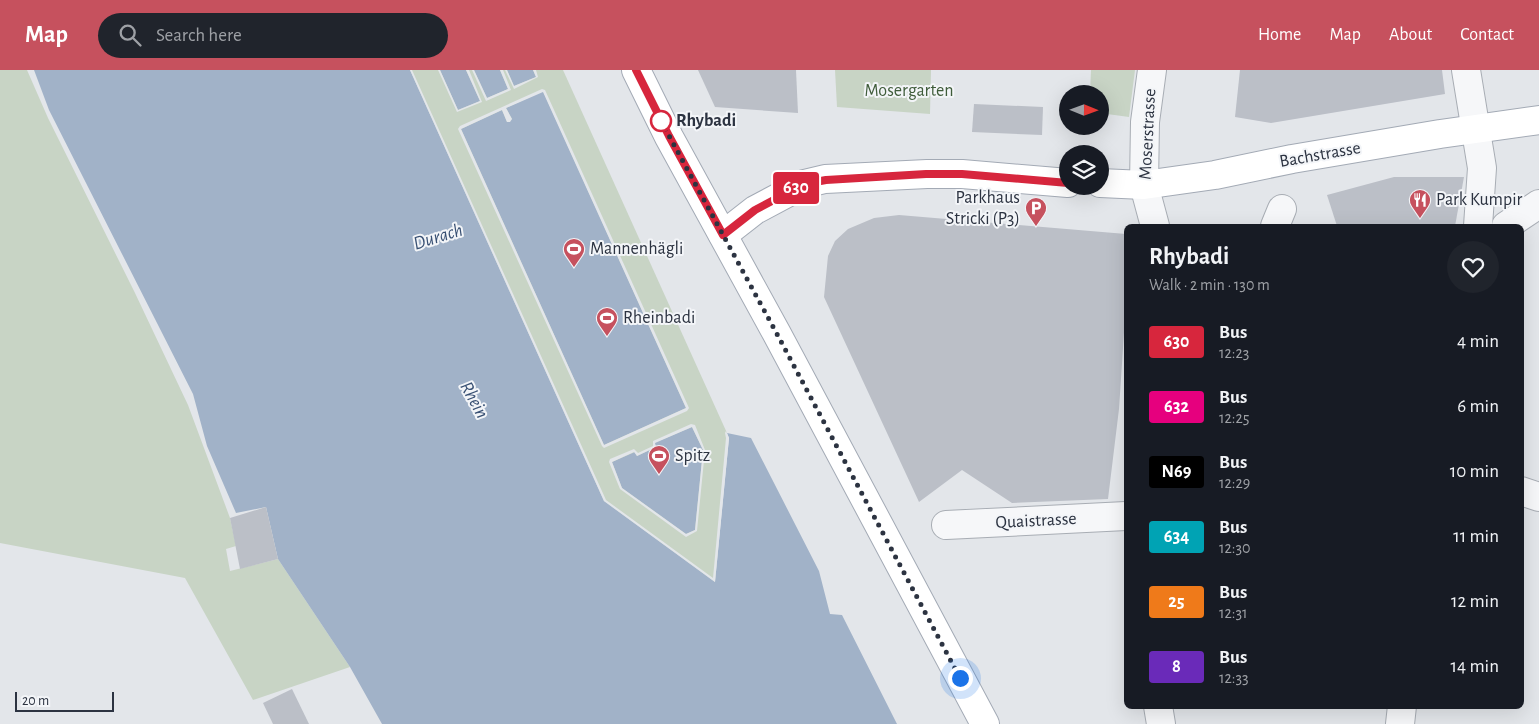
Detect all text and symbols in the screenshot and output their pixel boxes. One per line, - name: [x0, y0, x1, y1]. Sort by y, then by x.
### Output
- search box: [98, 13, 448, 58]
- icon: search: [116, 21, 144, 49]
- text: Map: [25, 23, 68, 47]
- text: Search here: [156, 26, 242, 45]
- text: Home: [1258, 26, 1301, 44]
- text: Map: [1329, 26, 1361, 44]
- text: About: [1389, 26, 1432, 44]
- text: Contact: [1460, 26, 1514, 44]
- park label: Mosergarten: [864, 82, 954, 100]
- north arrow: [1059, 85, 1109, 135]
- map controls: [1059, 85, 1109, 195]
- street label: Moserstrasse: [1137, 88, 1159, 180]
- marker: Rhybadi: [650, 110, 672, 132]
- place label: Rhybadi: [676, 112, 736, 130]
- street label: Bachstrasse: [1278, 139, 1362, 171]
- button: layers: [1059, 145, 1109, 195]
- line badge: 630: [767, 172, 825, 204]
- text: 630: [783, 179, 809, 197]
- restaurant icon: Park Kumpir: [1408, 188, 1432, 219]
- place label: Parkhaus Stricki (P3): [946, 189, 1020, 228]
- place label: Park Kumpir: [1436, 191, 1523, 209]
- parking icon: Parkhaus Stricki (P3): [1024, 196, 1048, 227]
- water label: Durach: [411, 221, 465, 253]
- sports icon: Mannenhägli: [562, 237, 586, 268]
- place label: Mannenhägli: [590, 240, 683, 258]
- button: heart: [1447, 241, 1499, 293]
- text: Rhybadi: [1149, 245, 1229, 269]
- text: Walk · 2 min · 130 m: [1149, 277, 1270, 293]
- sports icon: Rheinbadi: [595, 306, 619, 337]
- place label: Rheinbadi: [623, 309, 695, 327]
- text: Bus: [1219, 323, 1247, 342]
- text: 4 min: [1457, 332, 1499, 351]
- text: 630: [1164, 333, 1189, 351]
- text: 12:23: [1219, 345, 1249, 361]
- water label: Rhein: [456, 378, 492, 422]
- text: Bus: [1219, 388, 1247, 407]
- text: 6 min: [1457, 397, 1499, 416]
- text: 632: [1164, 398, 1189, 416]
- text: 12:25: [1219, 410, 1249, 426]
- sports icon: Spitz: [647, 444, 671, 475]
- place label: Spitz: [675, 447, 710, 465]
- text: Bus: [1219, 453, 1247, 472]
- text: 10 min: [1450, 462, 1499, 481]
- text: N69: [1162, 463, 1191, 481]
- text: 12:29: [1219, 475, 1250, 491]
- street label: Quaistrasse: [995, 510, 1077, 532]
- text: Bus: [1219, 518, 1247, 537]
- text: 11 min: [1453, 527, 1499, 546]
- text: 634: [1164, 528, 1189, 546]
- text: 12:30: [1219, 540, 1251, 556]
- text: Bus: [1219, 583, 1247, 602]
- text: 12 min: [1451, 592, 1499, 611]
- text: 25: [1168, 593, 1185, 611]
- text: 12:31: [1219, 605, 1248, 621]
- text: Bus: [1219, 648, 1247, 667]
- text: 14 min: [1451, 657, 1499, 676]
- text: 8: [1172, 658, 1181, 676]
- your location: [948, 666, 973, 691]
- text: 12:33: [1219, 670, 1249, 686]
- scale bar: [15, 689, 114, 712]
- text: 20 m: [22, 694, 49, 708]

